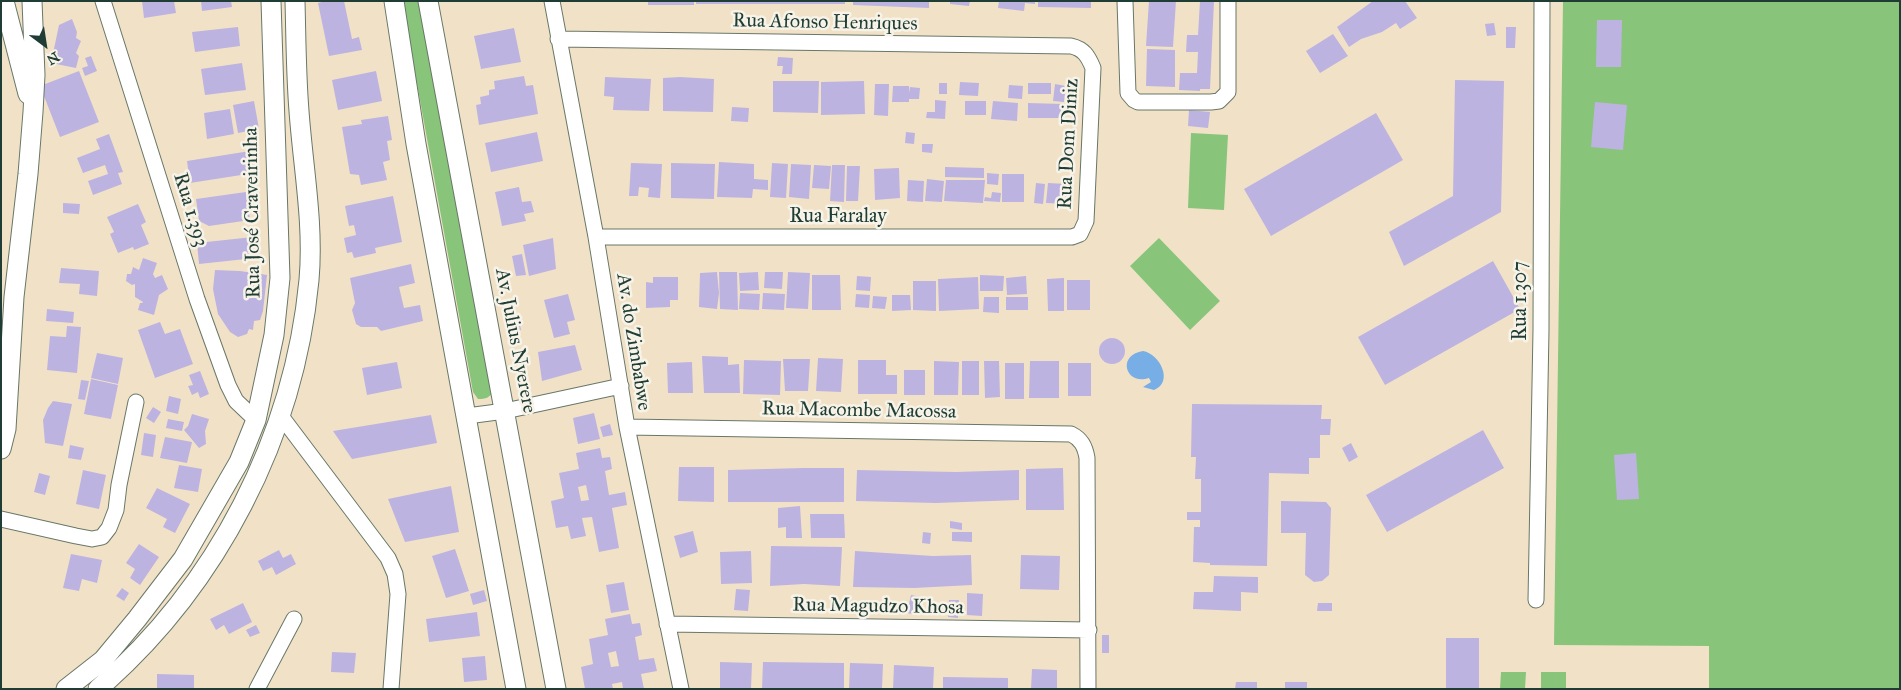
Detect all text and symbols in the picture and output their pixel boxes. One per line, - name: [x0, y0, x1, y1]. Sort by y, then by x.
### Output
- street label: Rua Afonso Henriques: [732, 9, 918, 37]
- north arrow: [20, 20, 70, 70]
- text: N: [44, 48, 62, 69]
- street label: Rua Dom Diniz: [1054, 78, 1084, 210]
- street label: Rua José Craveirinha: [240, 127, 266, 299]
- street label: Rua 1.393: [167, 170, 213, 250]
- street label: Rua Faralay: [789, 205, 887, 229]
- street label: Rua 1.307: [1509, 261, 1533, 341]
- street label: Av. Julius Nyerere: [489, 267, 541, 415]
- street label: Av. do Zimbabwe: [610, 272, 656, 412]
- street label: Rua Macombe Macossa: [761, 397, 957, 425]
- street label: Rua Magudzo Khosa: [792, 594, 964, 620]

